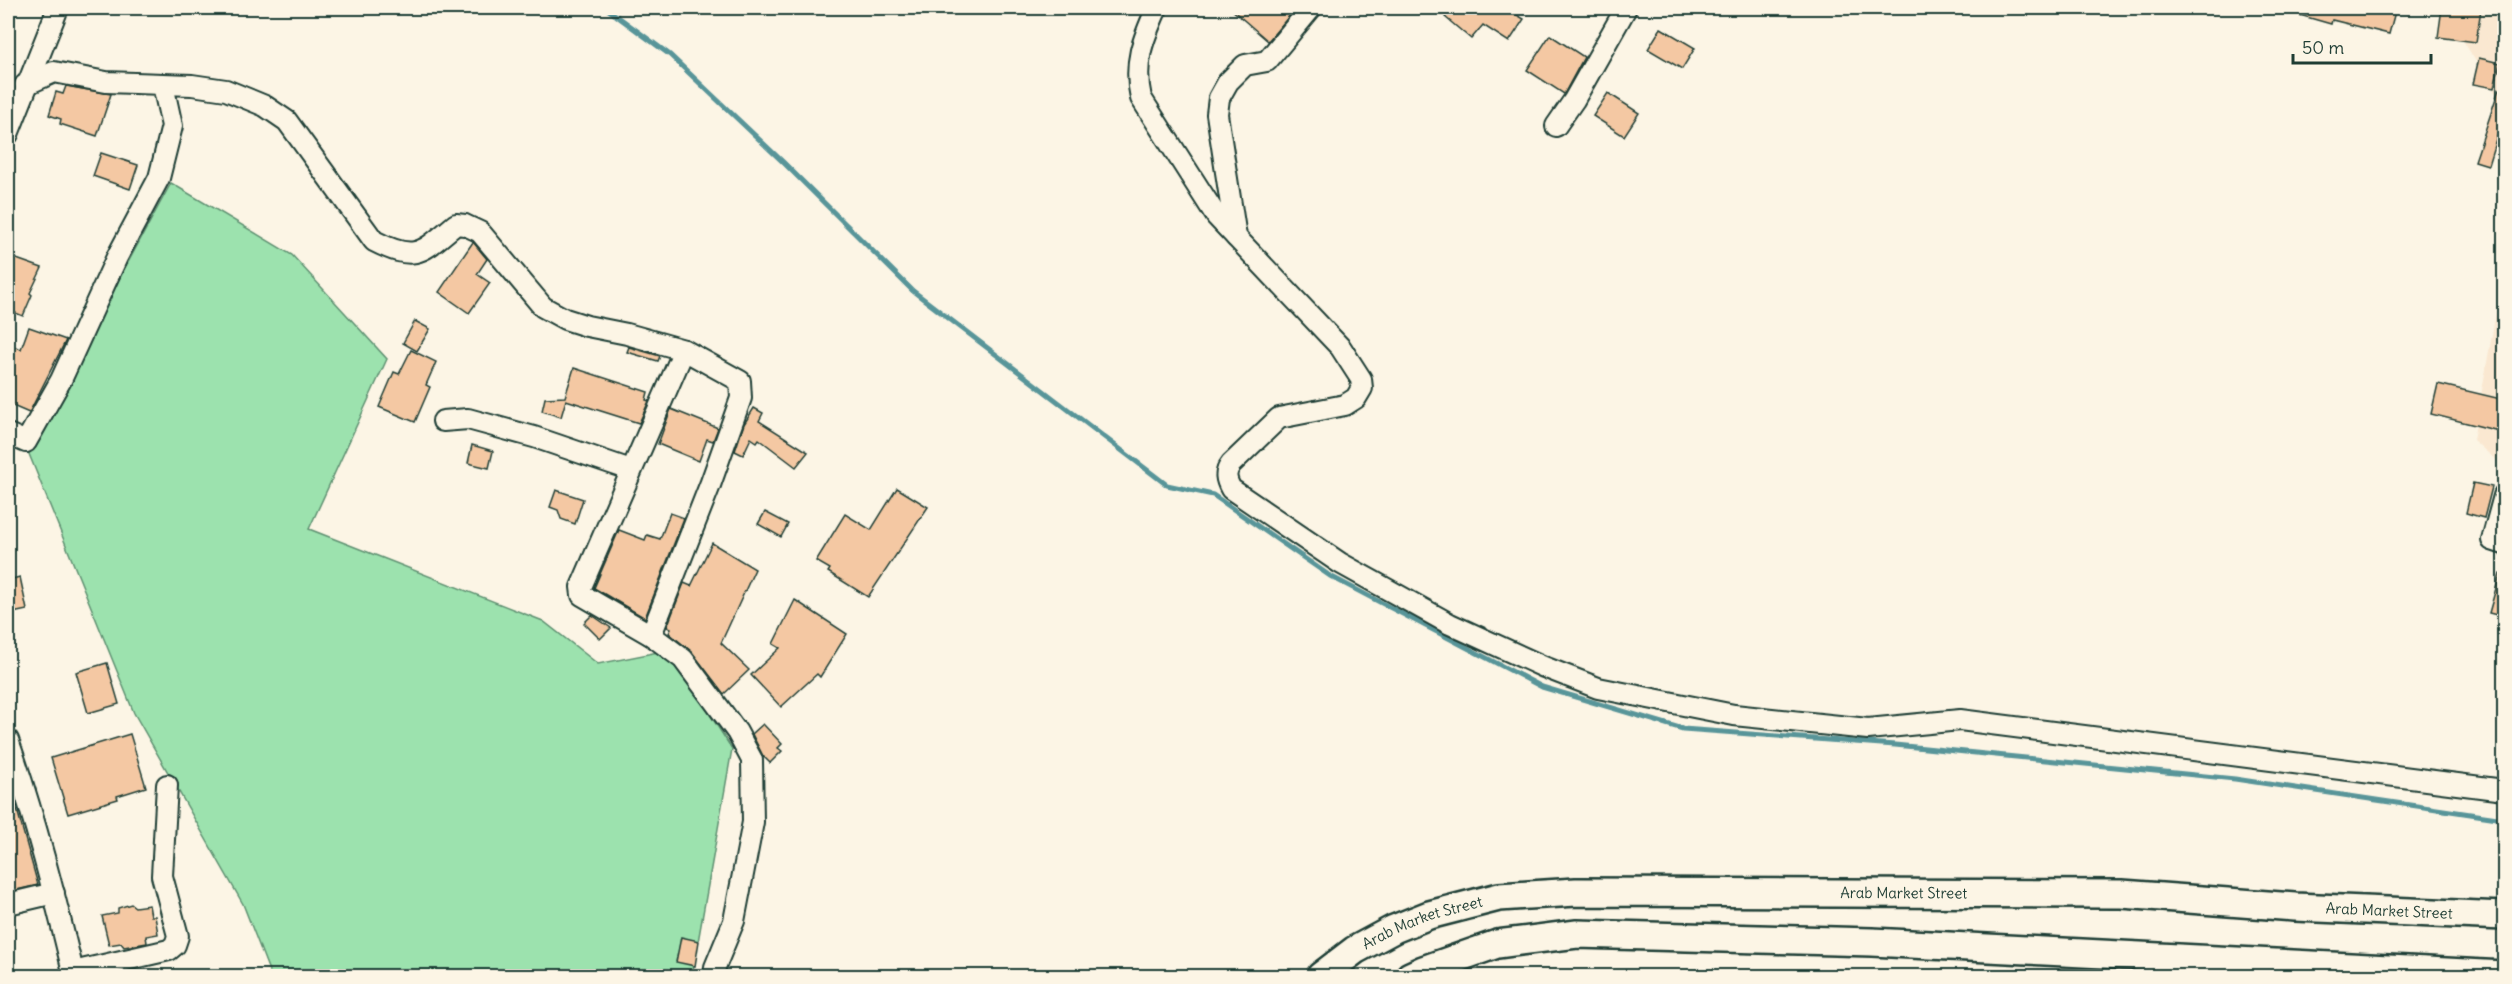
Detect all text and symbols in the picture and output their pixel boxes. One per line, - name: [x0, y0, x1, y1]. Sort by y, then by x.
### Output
- scale bar: [2293, 27, 2431, 65]
- text: 50 m: [2302, 36, 2344, 59]
- street label: Arab Market Street: [1840, 883, 1967, 902]
- street label: Arab Market Street: [1359, 892, 1484, 953]
- street label: Arab Market Street: [2325, 898, 2453, 923]

